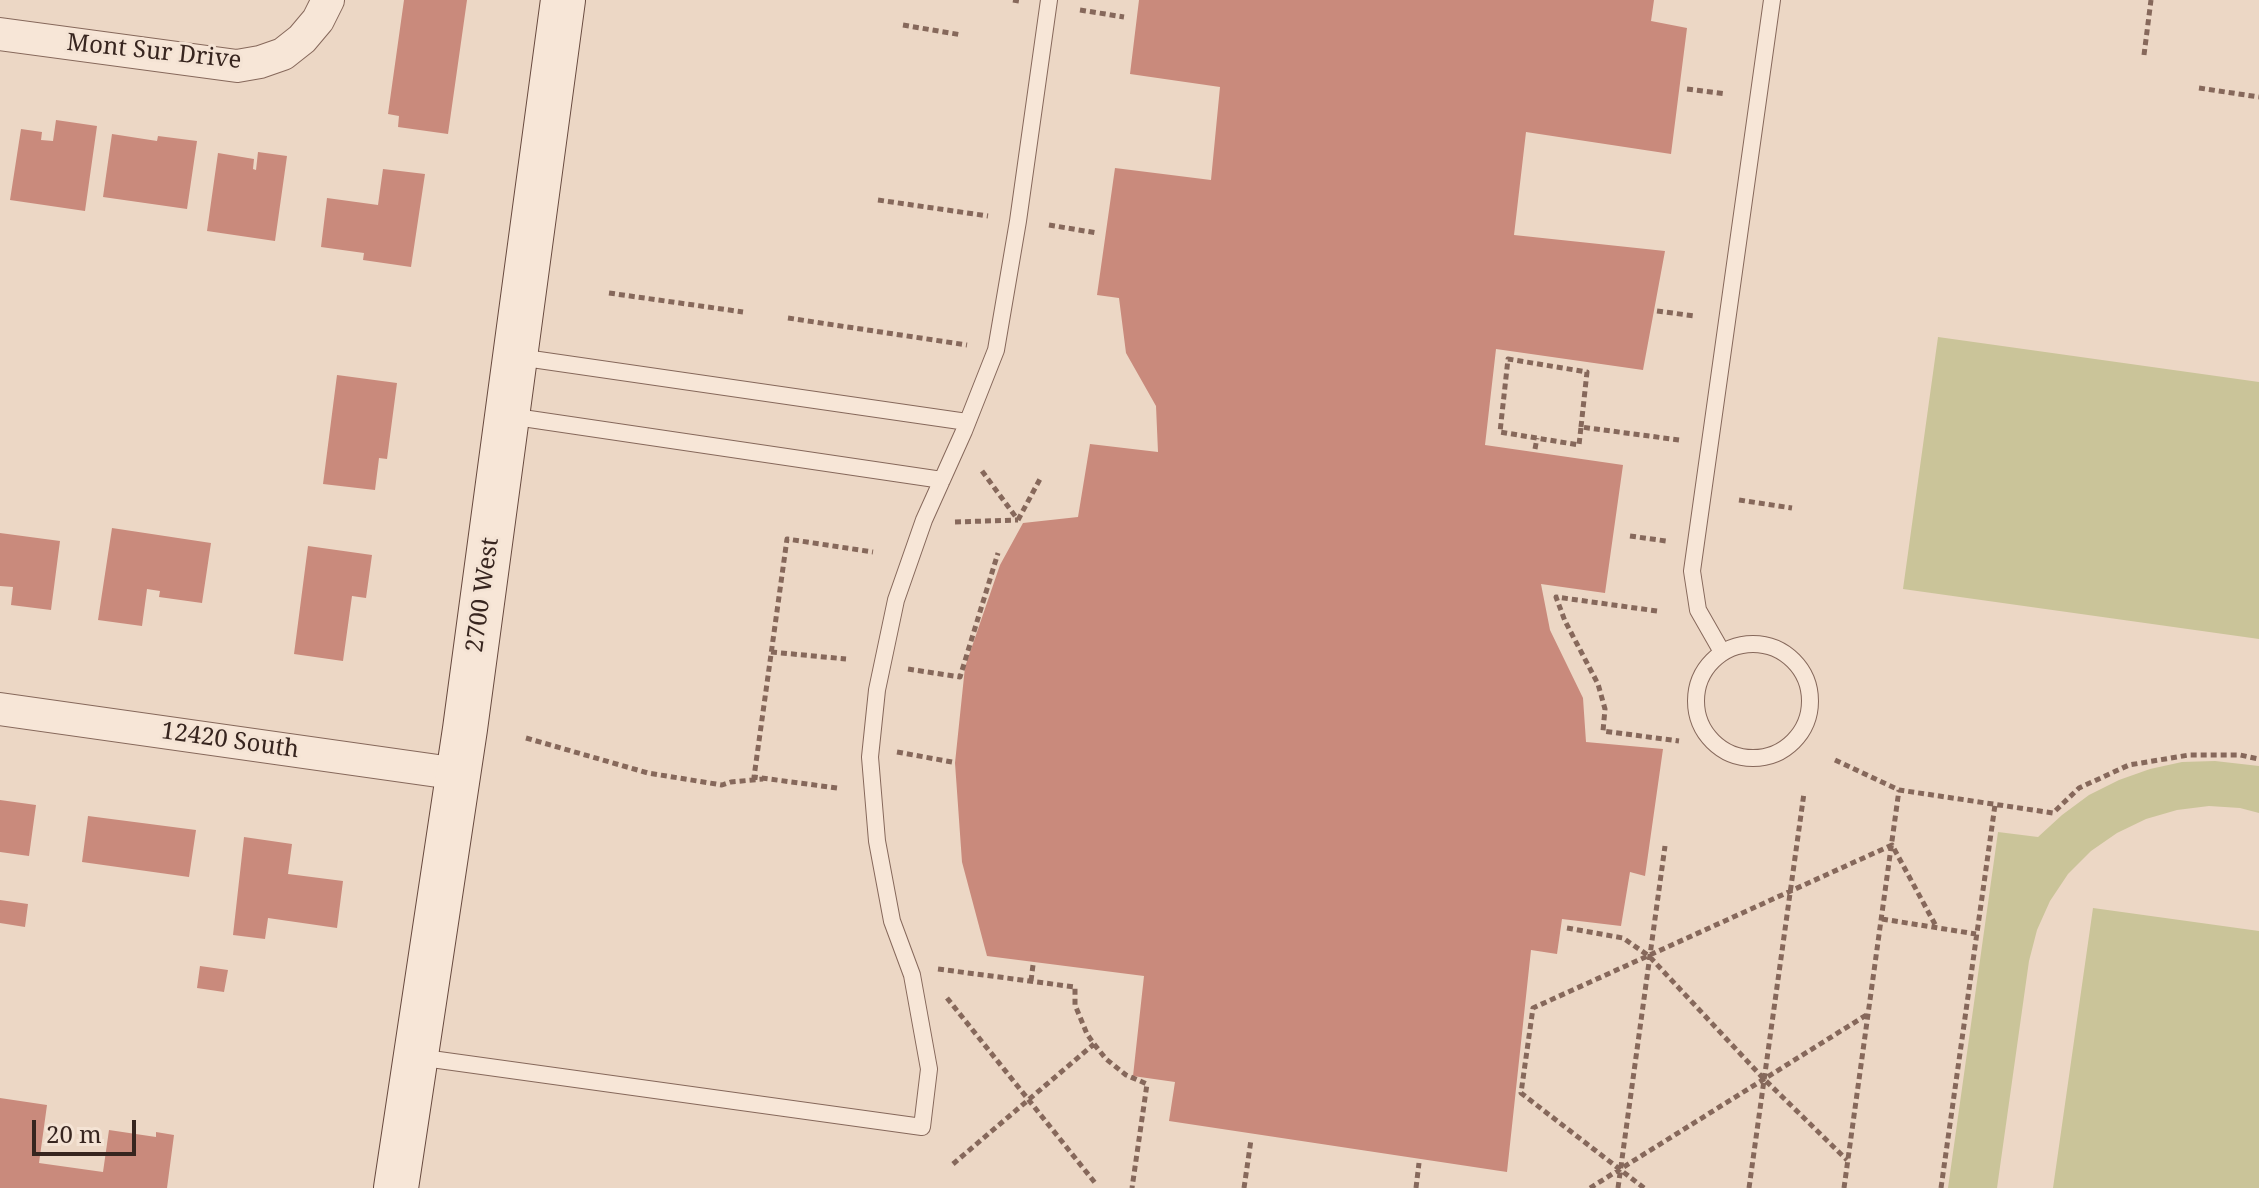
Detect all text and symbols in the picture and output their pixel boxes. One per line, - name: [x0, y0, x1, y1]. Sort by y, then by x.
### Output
- street label: Mont Sur Drive: [65, 29, 243, 75]
- street label: 2700 West: [461, 536, 505, 654]
- street label: 12420 South: [159, 717, 301, 765]
- scale bar: [36, 1104, 140, 1154]
- text: 20 m: [46, 1117, 102, 1150]

